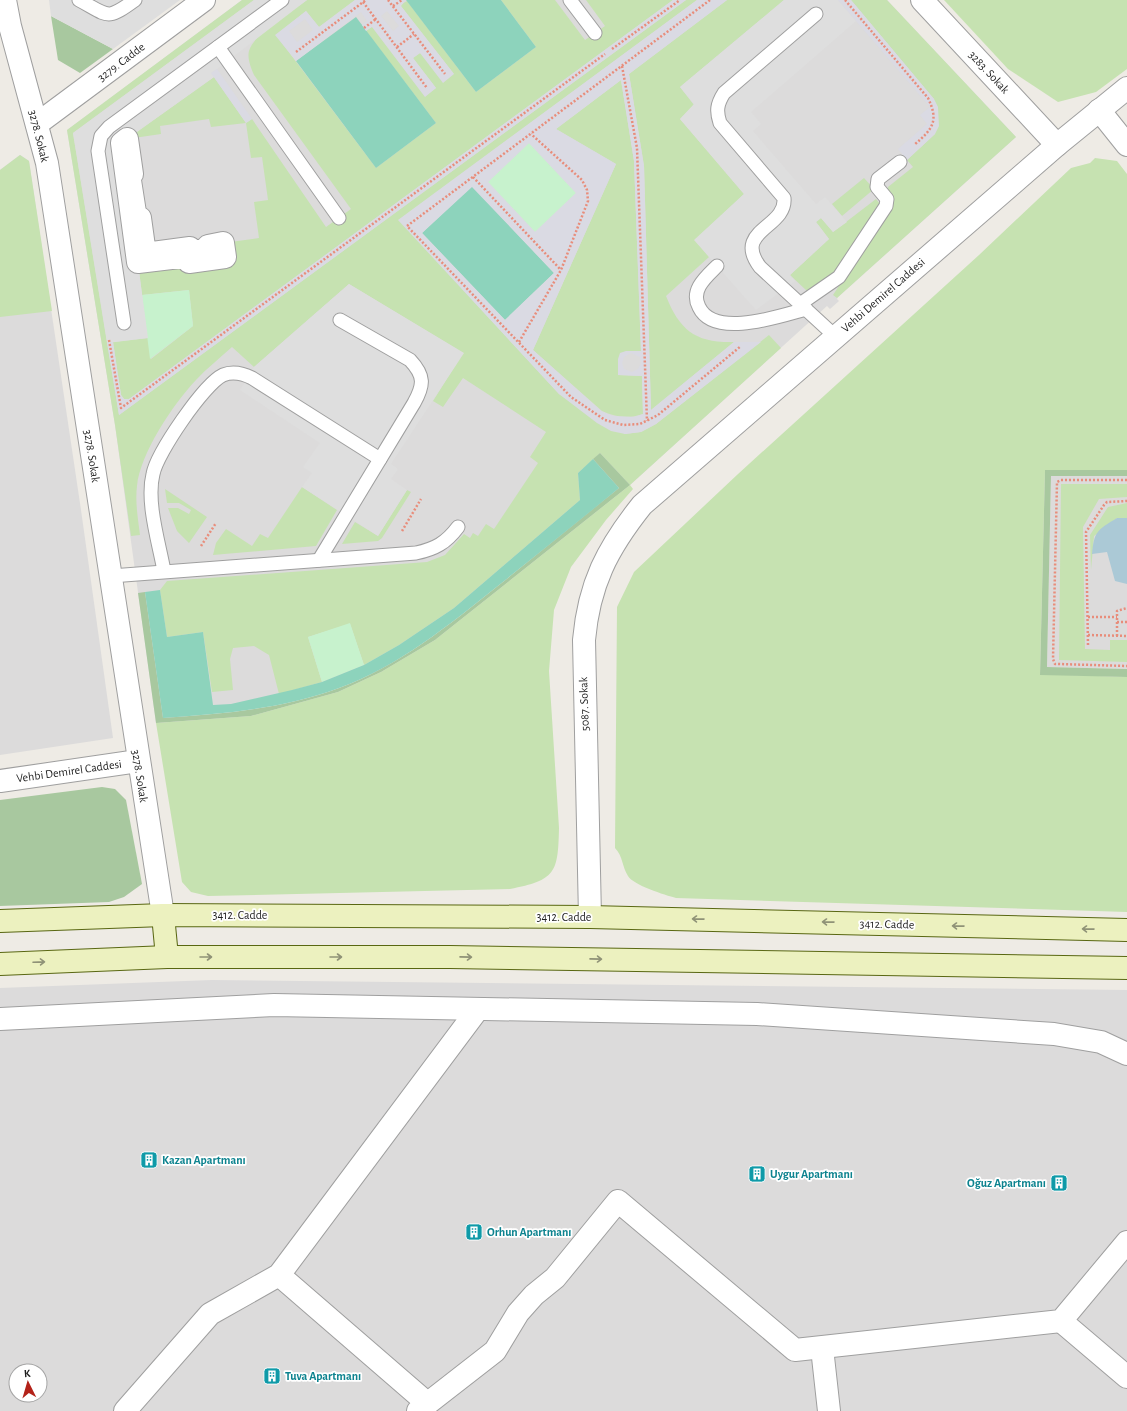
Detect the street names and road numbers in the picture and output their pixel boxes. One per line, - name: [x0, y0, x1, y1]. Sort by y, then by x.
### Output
- street label: 3279. Cadde: [95, 41, 147, 83]
- street label: 3283. Sokak: [966, 48, 1012, 96]
- street label: 3278. Sokak: [27, 109, 51, 164]
- street label: Vehbi Demirel Caddesi: [839, 256, 927, 334]
- street label: 3278. Sokak: [82, 429, 102, 484]
- street label: 5087. Sokak: [577, 676, 591, 731]
- street label: 3278. Sokak: [130, 749, 150, 804]
- street label: Vehbi Demirel Caddesi: [16, 758, 122, 784]
- street label: 3412. Cadde: [213, 909, 267, 921]
- street label: 3412. Cadde: [537, 911, 591, 923]
- street label: 3412. Cadde: [860, 918, 914, 930]

